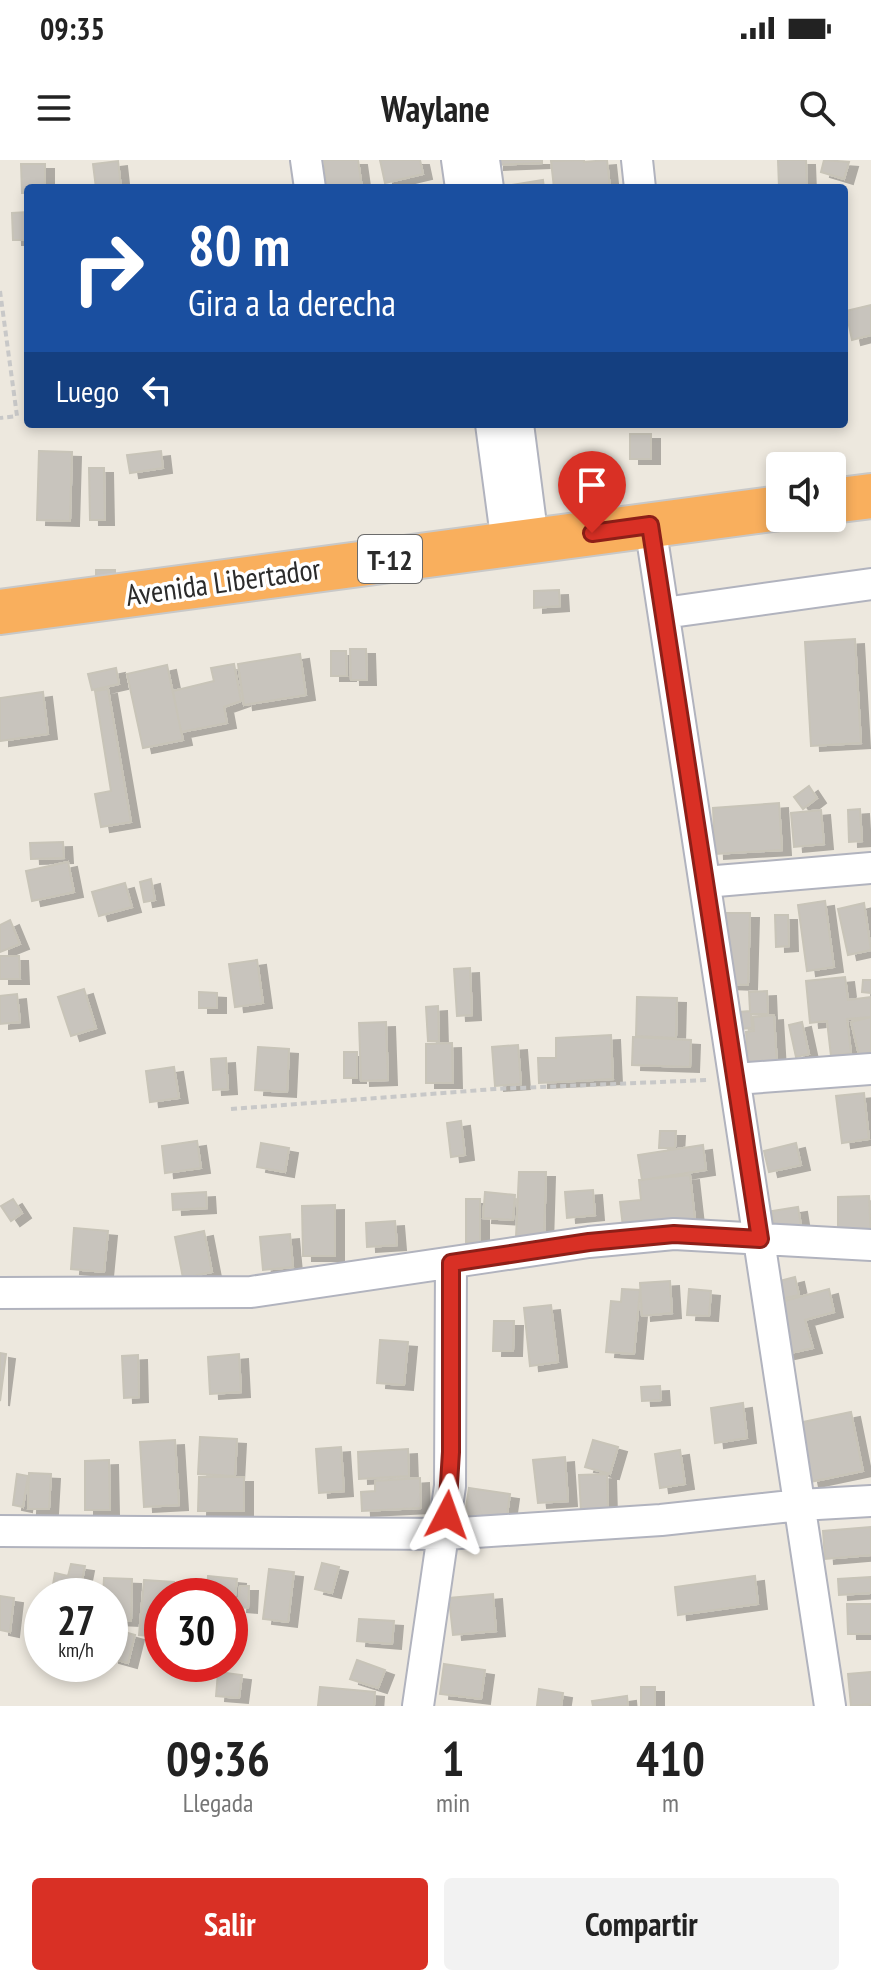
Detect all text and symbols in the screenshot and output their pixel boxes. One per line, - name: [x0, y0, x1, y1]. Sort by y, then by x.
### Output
- text: 09:35: [40, 9, 105, 48]
- text: Waylane: [381, 85, 490, 132]
- icon: menu: [32, 86, 76, 130]
- icon: search: [795, 86, 839, 130]
- text: 80 m: [188, 209, 290, 281]
- icon: right: [56, 216, 160, 320]
- text: Gira a la derecha: [188, 279, 396, 326]
- icon: left: [135, 368, 179, 412]
- text: Luego: [56, 371, 119, 410]
- pin: [558, 451, 626, 533]
- map controls: [766, 452, 846, 532]
- button: sound: [766, 452, 846, 532]
- icon: arrive: [570, 463, 614, 507]
- road number: T-12: [358, 535, 422, 583]
- street label: Avenida Libertador: [123, 548, 324, 614]
- position arrow: [405, 1473, 489, 1557]
- speed limit sign: 30: [144, 1578, 248, 1682]
- text: 27: [57, 1594, 95, 1646]
- text: km/h: [58, 1637, 94, 1663]
- text: 09:36: [166, 1727, 270, 1789]
- text: 1: [442, 1727, 464, 1789]
- text: 410: [636, 1727, 705, 1789]
- text: Llegada: [183, 1786, 253, 1819]
- text: min: [436, 1786, 470, 1819]
- text: m: [662, 1786, 679, 1819]
- button: Salir: [32, 1878, 428, 1970]
- button: Compartir: [444, 1878, 839, 1970]

